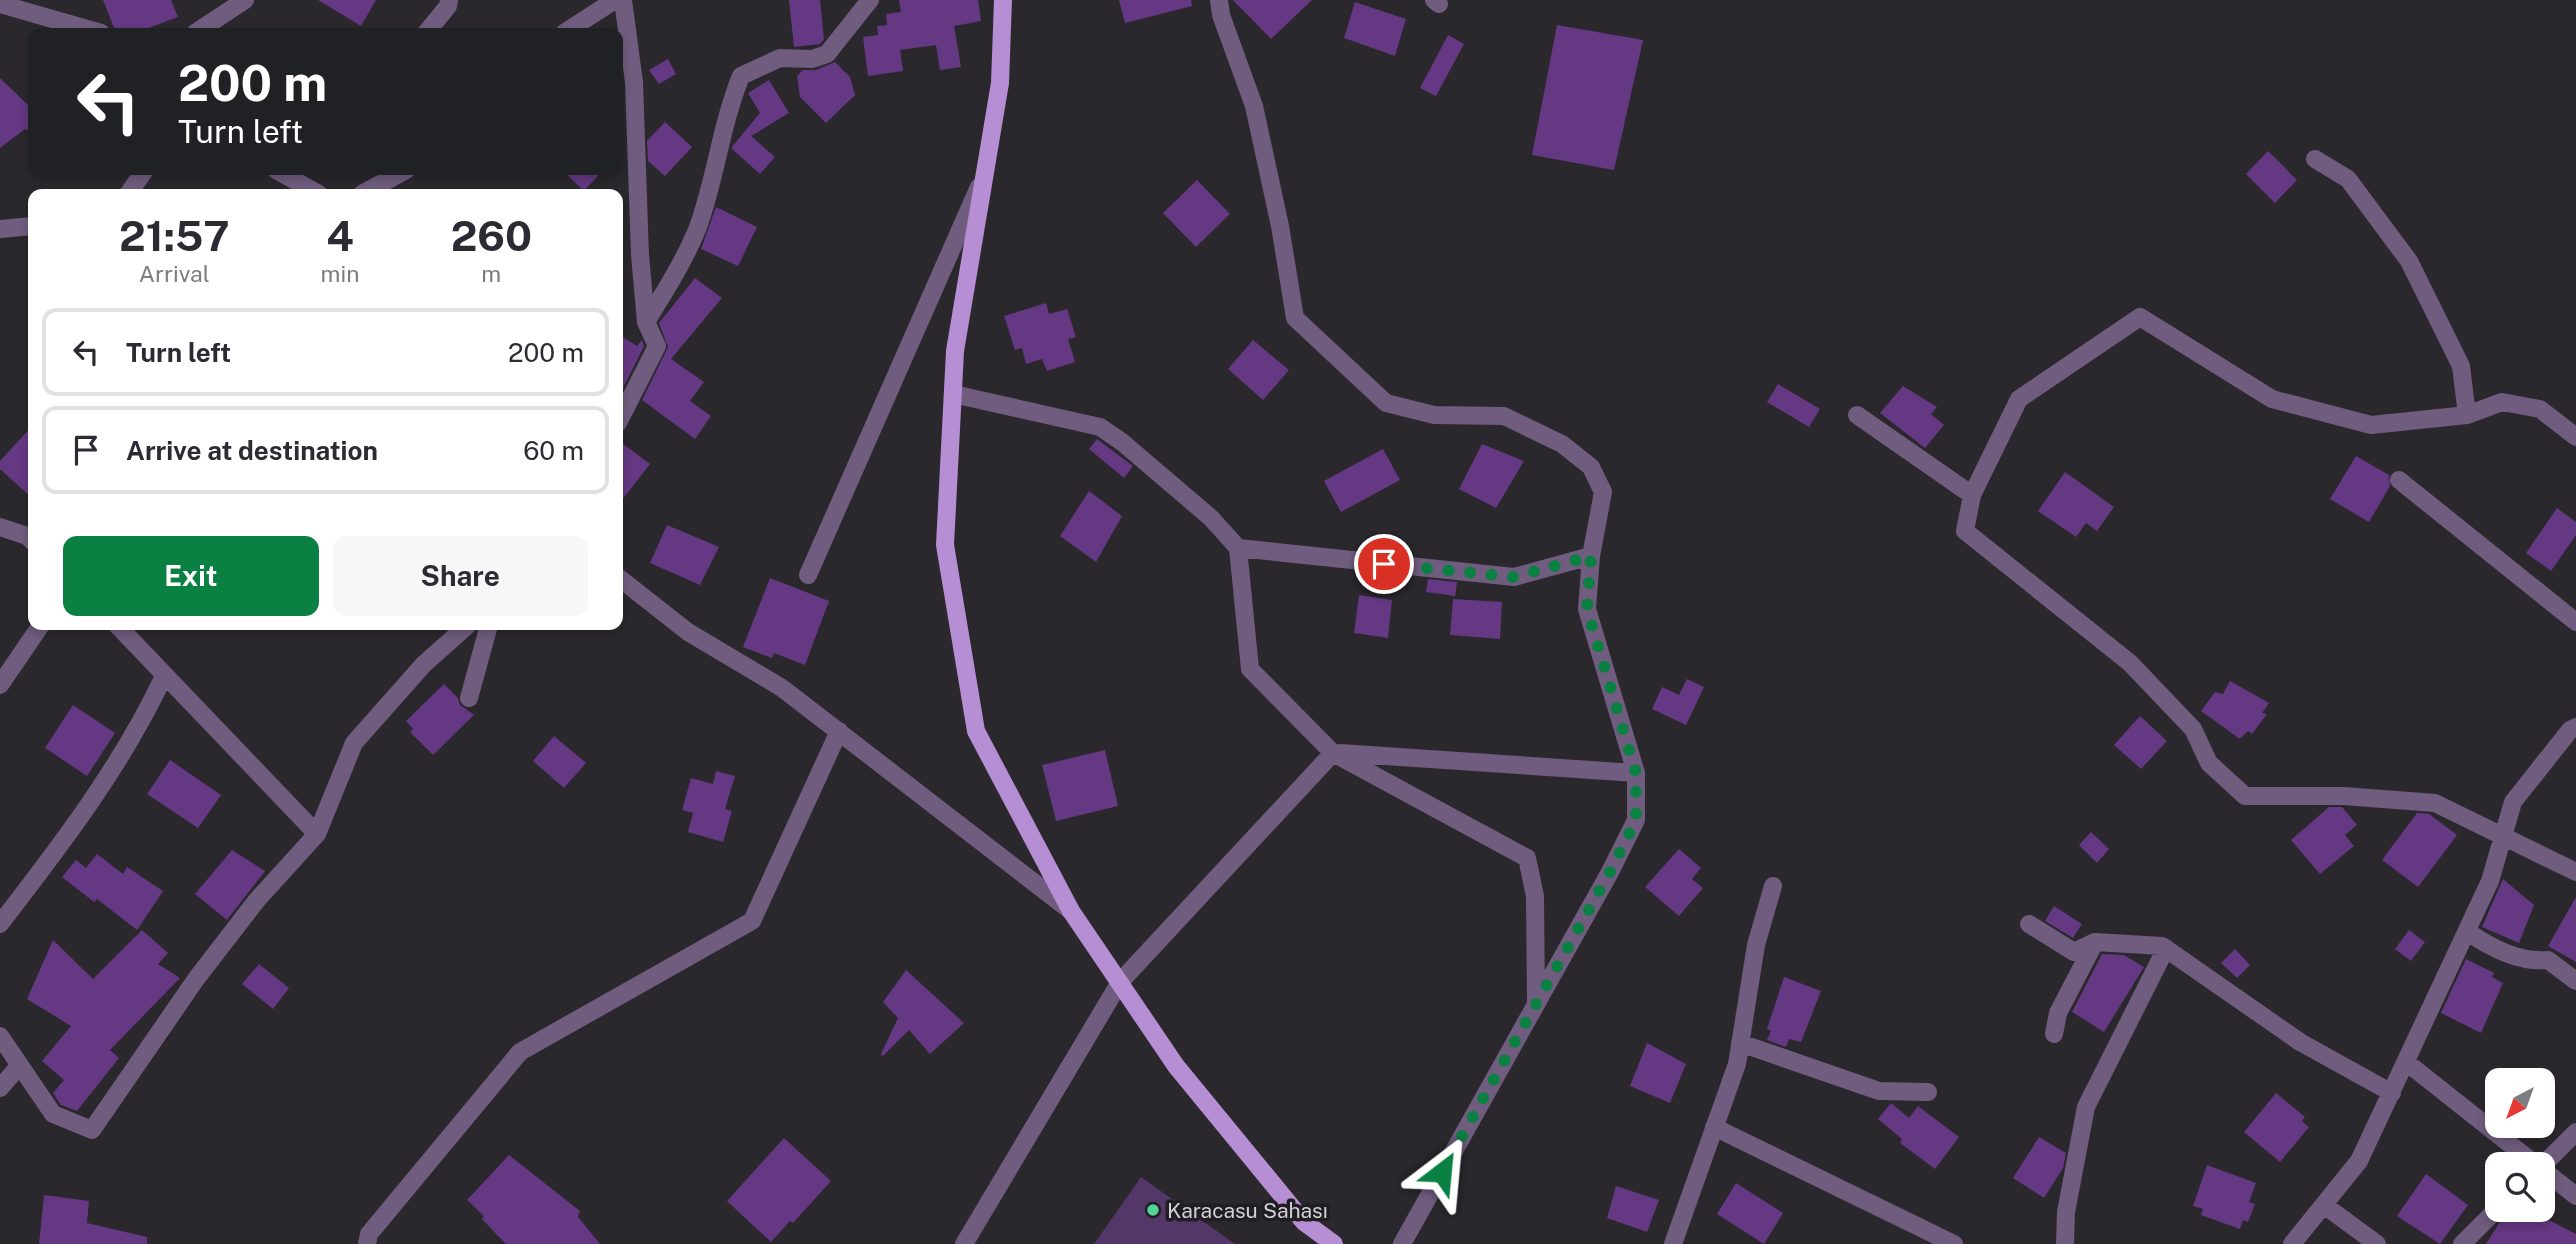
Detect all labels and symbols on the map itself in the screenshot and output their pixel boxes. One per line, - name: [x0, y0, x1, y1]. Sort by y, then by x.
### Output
- pin: [1354, 534, 1414, 594]
- north arrow: [2485, 1068, 2555, 1138]
- position arrow: [1405, 1135, 1479, 1209]
- place label: Karacasu Sahası: [1167, 1198, 1328, 1223]
- marker: Karacasu Sahası: [1145, 1202, 1161, 1218]

